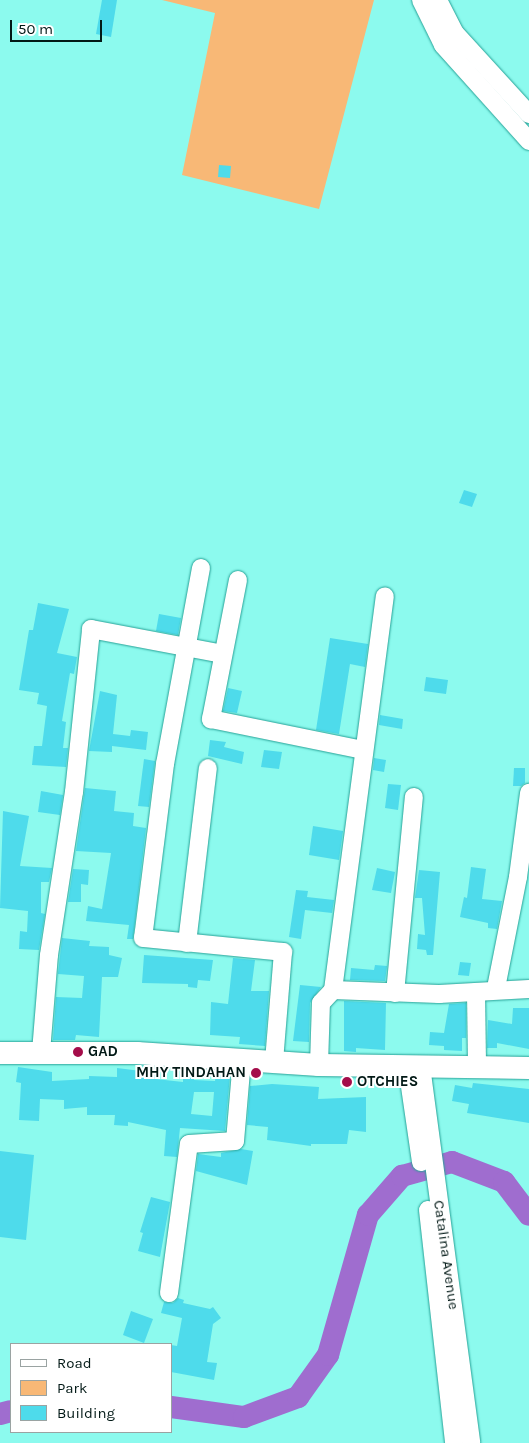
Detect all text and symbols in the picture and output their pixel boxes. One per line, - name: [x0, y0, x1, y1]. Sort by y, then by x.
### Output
- scale bar: [12, 10, 105, 42]
- text: 50 m: [18, 20, 53, 38]
- place label: GAD: [88, 1043, 118, 1061]
- marker: GAD: [72, 1046, 84, 1058]
- place label: MHY TINDAHAN: [136, 1064, 246, 1082]
- marker: MHY TINDAHAN: [250, 1067, 262, 1079]
- place label: OTCHIES: [357, 1073, 418, 1091]
- marker: OTCHIES: [341, 1076, 353, 1088]
- street label: Catalina Avenue: [429, 1199, 463, 1311]
- legend: [10, 1343, 172, 1433]
- text: Road: [57, 1354, 92, 1372]
- text: Park: [57, 1379, 87, 1397]
- text: Building: [57, 1404, 115, 1422]

